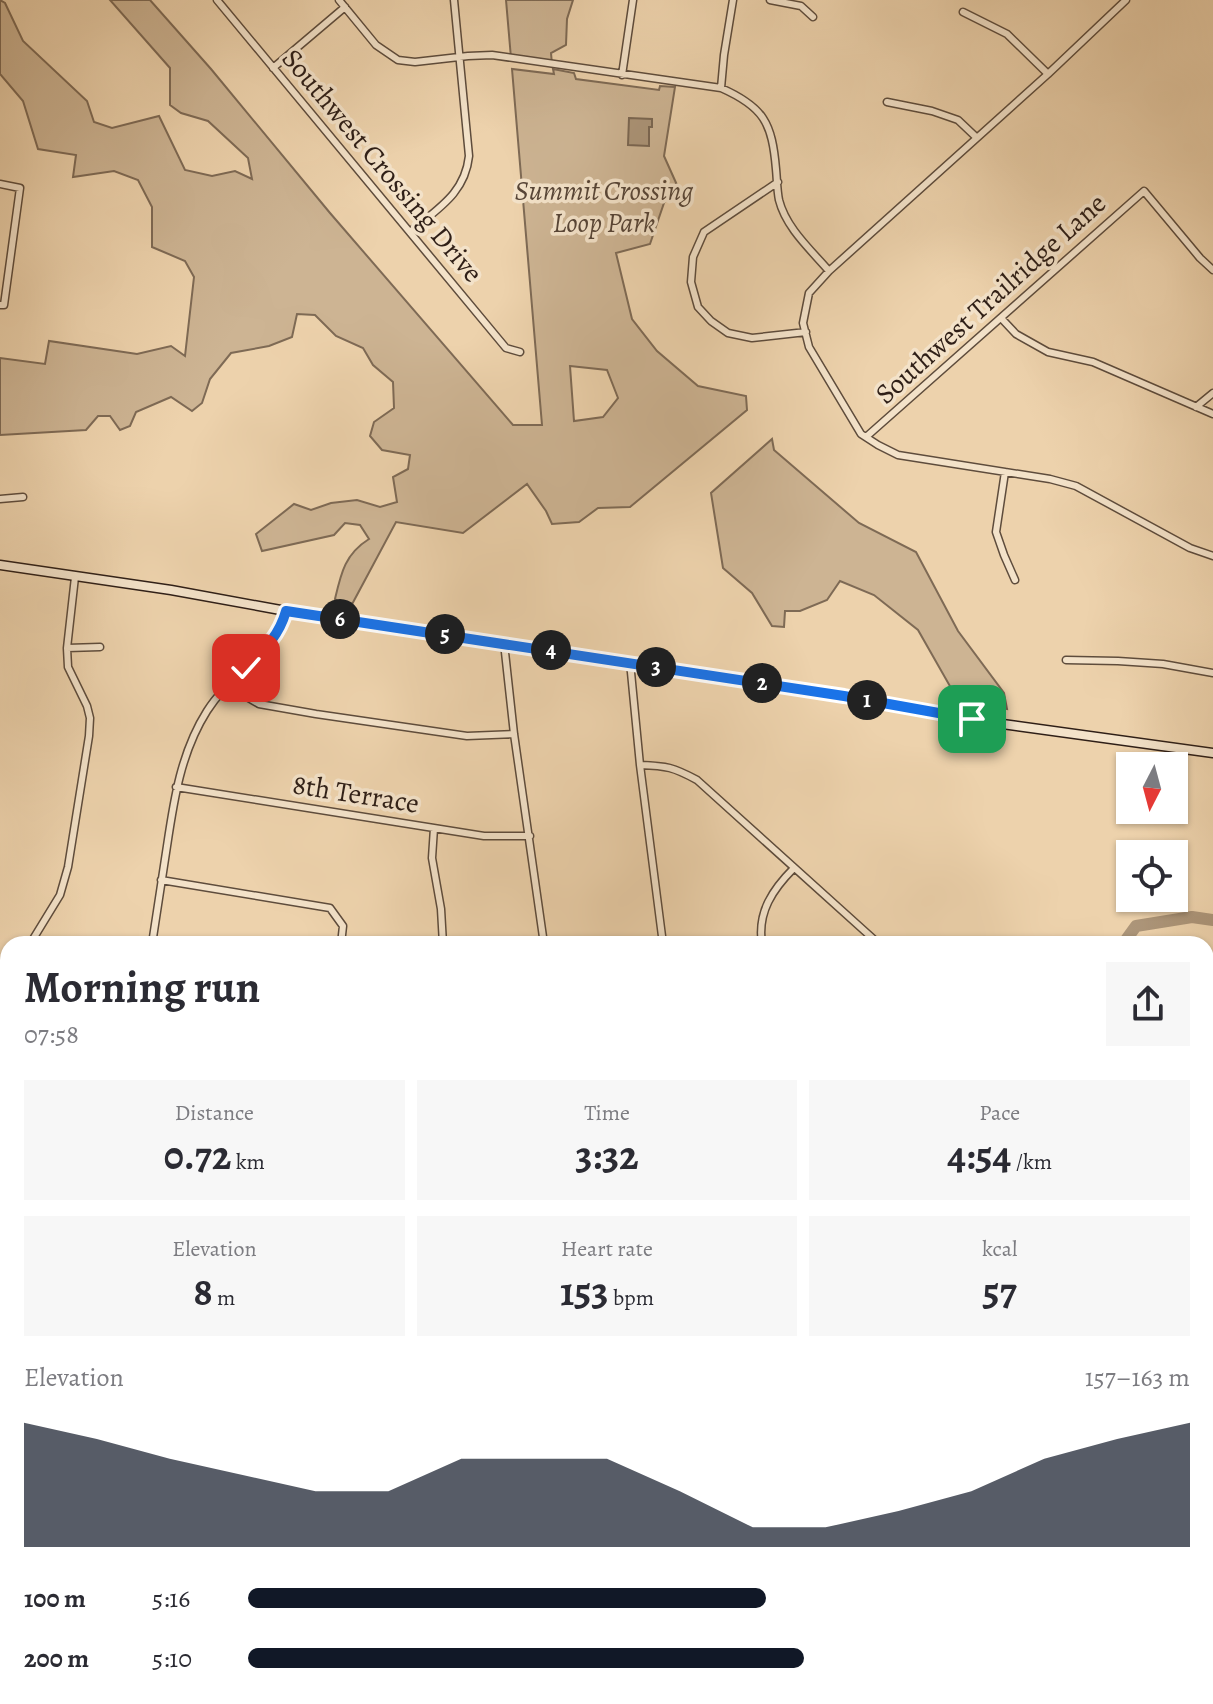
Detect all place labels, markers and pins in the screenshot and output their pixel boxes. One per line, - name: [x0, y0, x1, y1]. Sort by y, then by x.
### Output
- pin: 6: [320, 599, 360, 639]
- pin: 5: [425, 614, 465, 654]
- pin: 4: [531, 630, 571, 670]
- pin: [212, 634, 280, 702]
- pin: 3: [636, 647, 676, 687]
- pin: 2: [742, 663, 782, 703]
- pin: 1: [847, 680, 887, 720]
- pin: [938, 685, 1006, 753]

